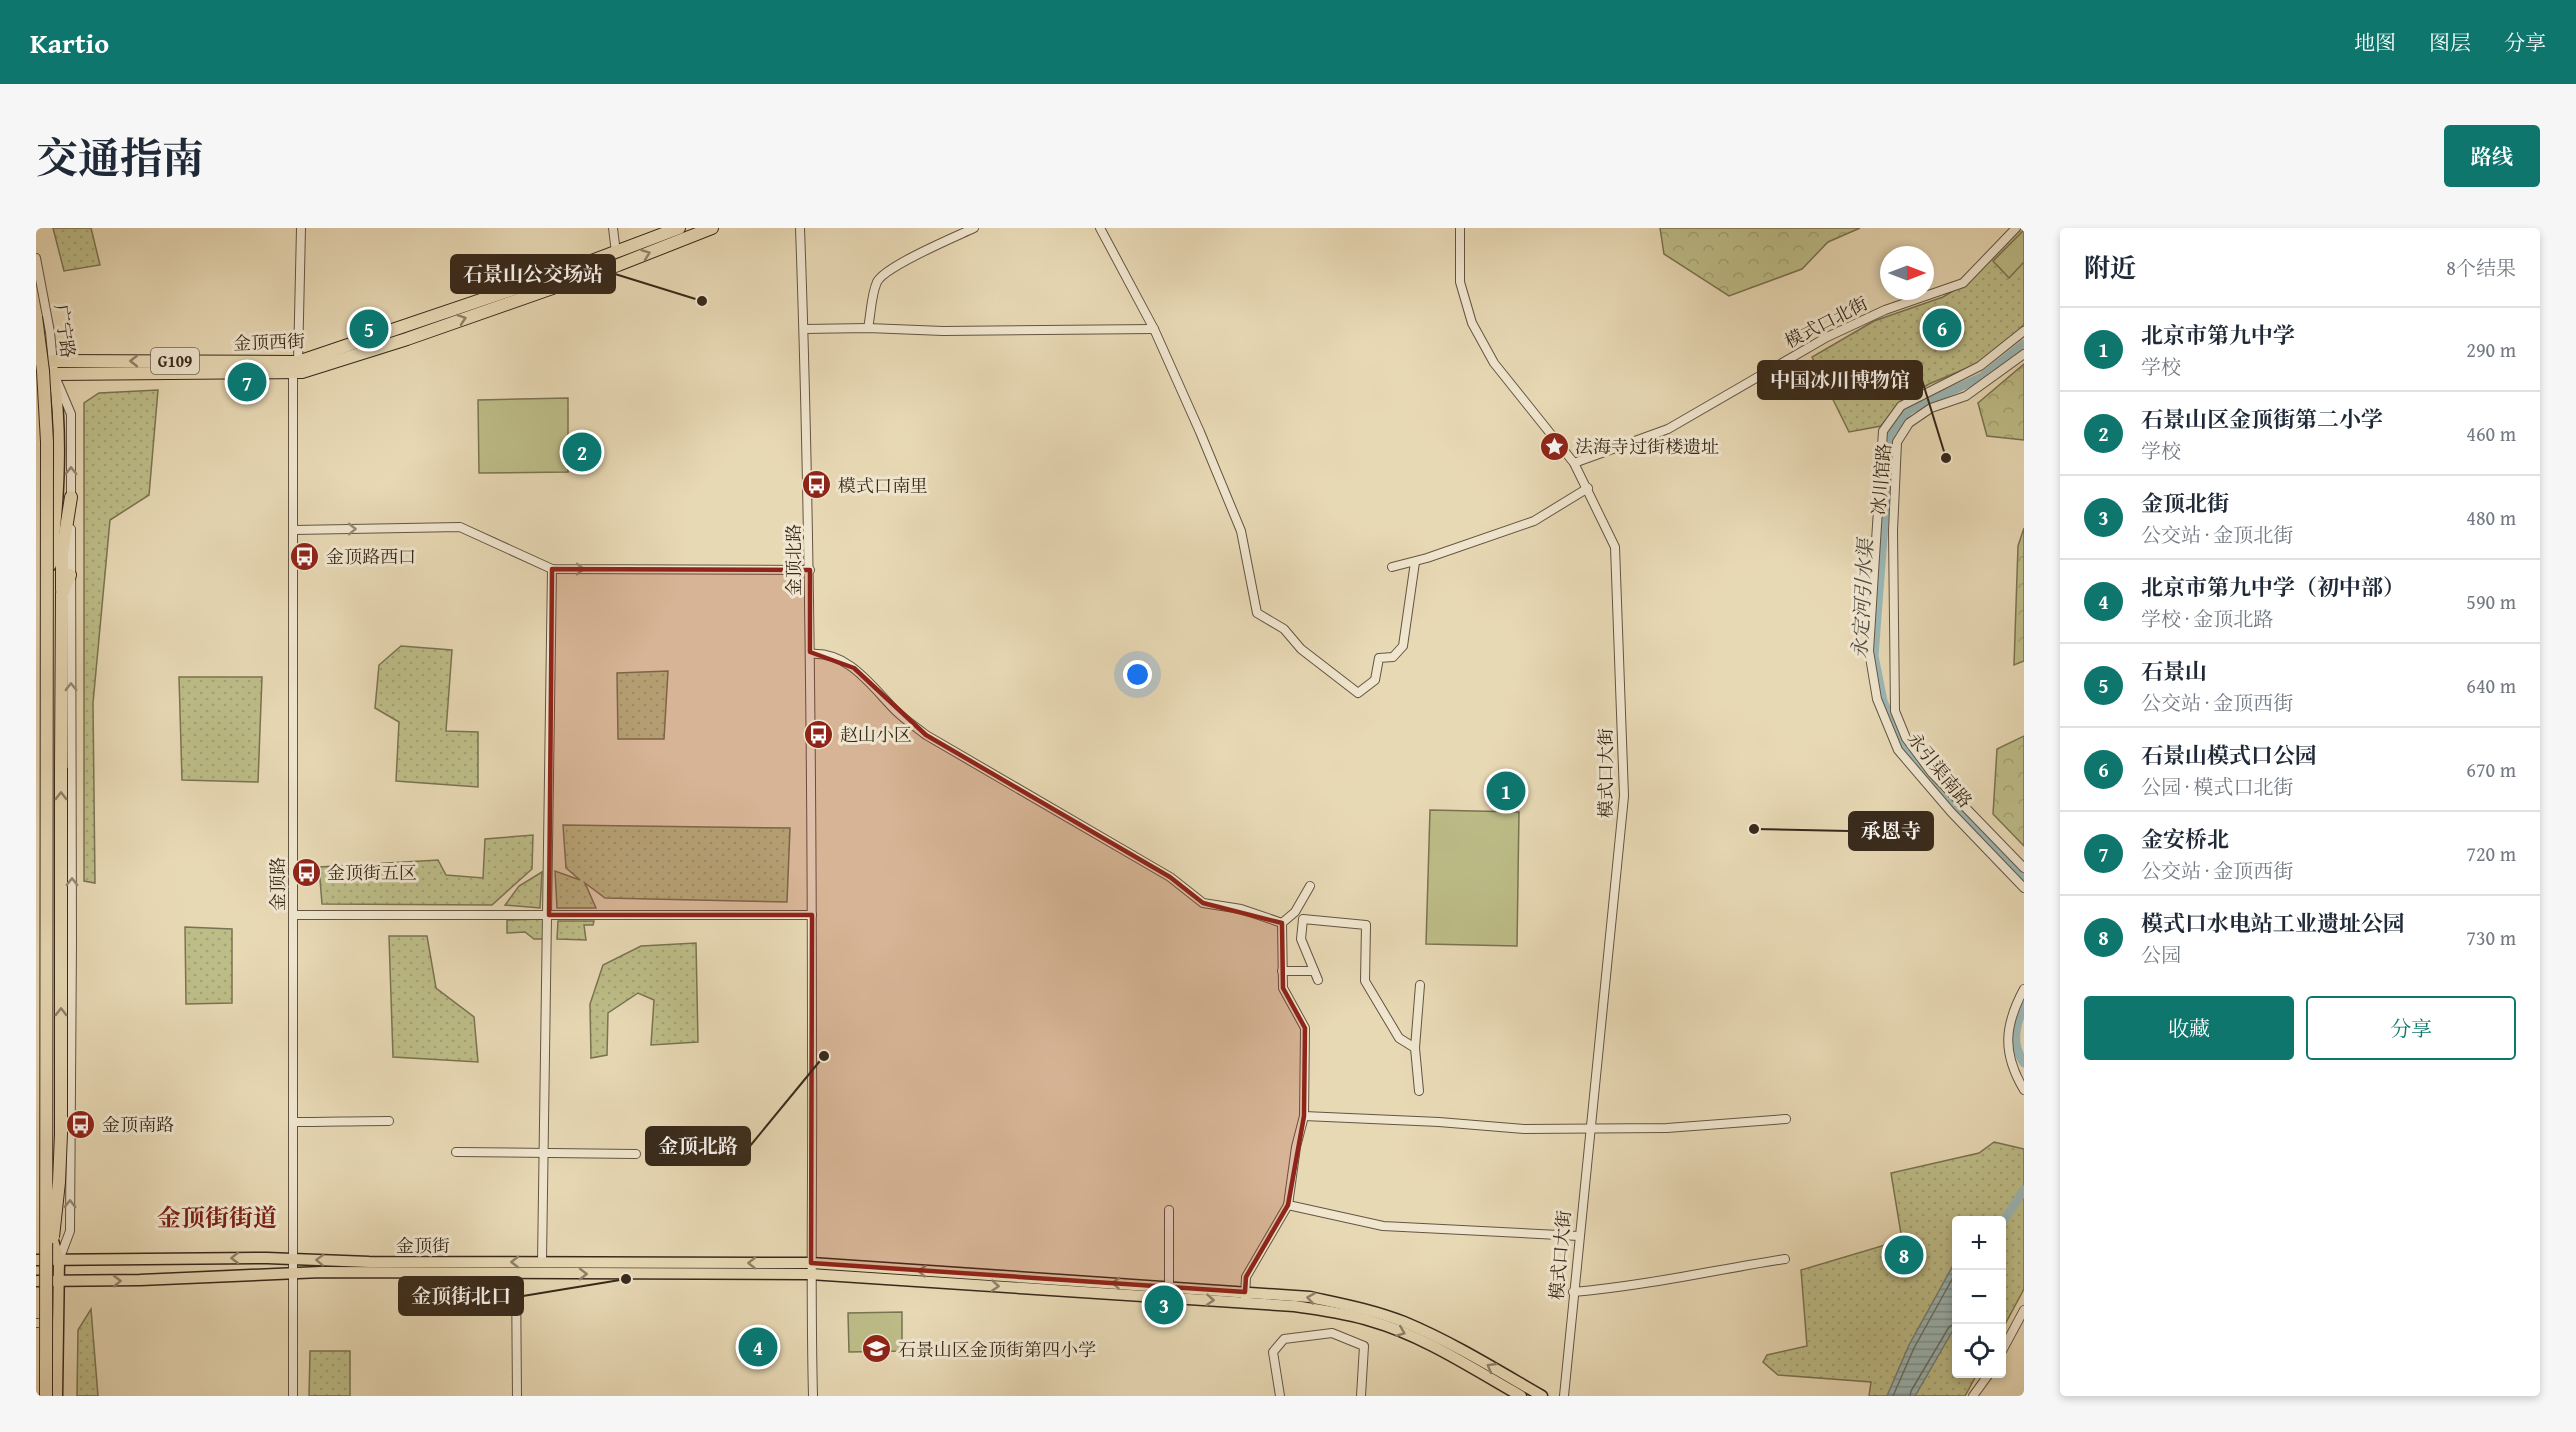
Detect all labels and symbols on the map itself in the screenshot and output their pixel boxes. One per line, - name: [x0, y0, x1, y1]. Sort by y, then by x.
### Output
- north arrow: [1880, 246, 1934, 300]
- one-way arrow: [641, 249, 651, 262]
- callout: 石景山公交场站: [451, 255, 615, 293]
- text: 石景山公交场站: [463, 259, 603, 288]
- street label: 模式口北街: [1780, 290, 1872, 354]
- street label: 广宁路: [48, 302, 82, 360]
- pin: 5: [350, 306, 388, 352]
- pin: 6: [1922, 306, 1962, 350]
- one-way arrow: [456, 314, 467, 327]
- street label: 金顶西街: [233, 327, 305, 357]
- road number: G109: [151, 348, 199, 374]
- one-way arrow: [130, 355, 139, 367]
- pin: 7: [228, 360, 266, 404]
- callout: 中国冰川博物馆: [1758, 361, 1922, 399]
- text: 中国冰川博物馆: [1770, 365, 1910, 394]
- pin: 2: [562, 430, 602, 474]
- place icon: 法海寺过街楼遗址: [1538, 430, 1570, 462]
- place label: 法海寺过街楼遗址: [1575, 433, 1719, 460]
- street label: 冰川馆路: [1864, 442, 1898, 516]
- one-way arrow: [65, 466, 77, 475]
- bus stop icon: 模式口南里: [801, 469, 833, 501]
- place label: 模式口南里: [838, 472, 928, 499]
- one-way arrow: [348, 523, 357, 535]
- street label: 金顶北路: [780, 524, 807, 596]
- water label: 永定河引水渠: [1844, 535, 1880, 660]
- bus stop icon: 金顶路西口: [289, 540, 321, 572]
- place label: 金顶路西口: [326, 543, 416, 570]
- one-way arrow: [576, 563, 585, 575]
- your location: [1123, 660, 1152, 689]
- one-way arrow: [65, 682, 77, 691]
- bus stop icon: 赵山小区: [803, 718, 835, 750]
- place label: 赵山小区: [840, 721, 912, 748]
- street label: 永引渠南路: [1901, 727, 1979, 813]
- street label: 模式口大街: [1592, 728, 1619, 818]
- pin: 1: [1486, 768, 1526, 814]
- one-way arrow: [55, 792, 67, 801]
- callout: 承恩寺: [1849, 812, 1933, 850]
- text: 承恩寺: [1861, 816, 1921, 845]
- bus stop icon: 金顶街五区: [290, 856, 322, 888]
- street label: 金顶路: [264, 857, 291, 911]
- place label: 金顶街五区: [327, 859, 417, 886]
- one-way arrow: [66, 877, 78, 886]
- one-way arrow: [55, 1008, 67, 1017]
- bus stop icon: 金顶南路: [65, 1108, 97, 1140]
- place label: 金顶南路: [102, 1111, 174, 1138]
- callout: 金顶北路: [646, 1127, 750, 1165]
- text: 金顶北路: [658, 1131, 738, 1160]
- one-way arrow: [64, 1199, 76, 1208]
- district label: 金顶街街道: [157, 1200, 277, 1235]
- street label: 模式口大街: [1543, 1209, 1577, 1301]
- street label: 金顶街: [396, 1232, 450, 1259]
- pin: 8: [1884, 1232, 1924, 1278]
- one-way arrow: [231, 1252, 240, 1264]
- one-way arrow: [316, 1254, 325, 1266]
- one-way arrow: [511, 1256, 520, 1268]
- one-way arrow: [748, 1257, 757, 1269]
- one-way arrow: [917, 1264, 926, 1277]
- one-way arrow: [579, 1268, 588, 1280]
- one-way arrow: [113, 1274, 122, 1287]
- callout: 金顶街北口: [399, 1277, 523, 1315]
- one-way arrow: [1112, 1277, 1121, 1290]
- one-way arrow: [990, 1279, 999, 1292]
- text: 金顶街北口: [411, 1281, 511, 1310]
- pin: 3: [1144, 1282, 1184, 1328]
- one-way arrow: [1306, 1292, 1315, 1304]
- one-way arrow: [1206, 1293, 1215, 1306]
- pin: 4: [738, 1324, 778, 1370]
- one-way arrow: [1395, 1325, 1406, 1338]
- school or university icon: 石景山区金顶街第四小学: [861, 1333, 893, 1365]
- place label: 石景山区金顶街第四小学: [898, 1336, 1096, 1363]
- one-way arrow: [1487, 1363, 1497, 1374]

